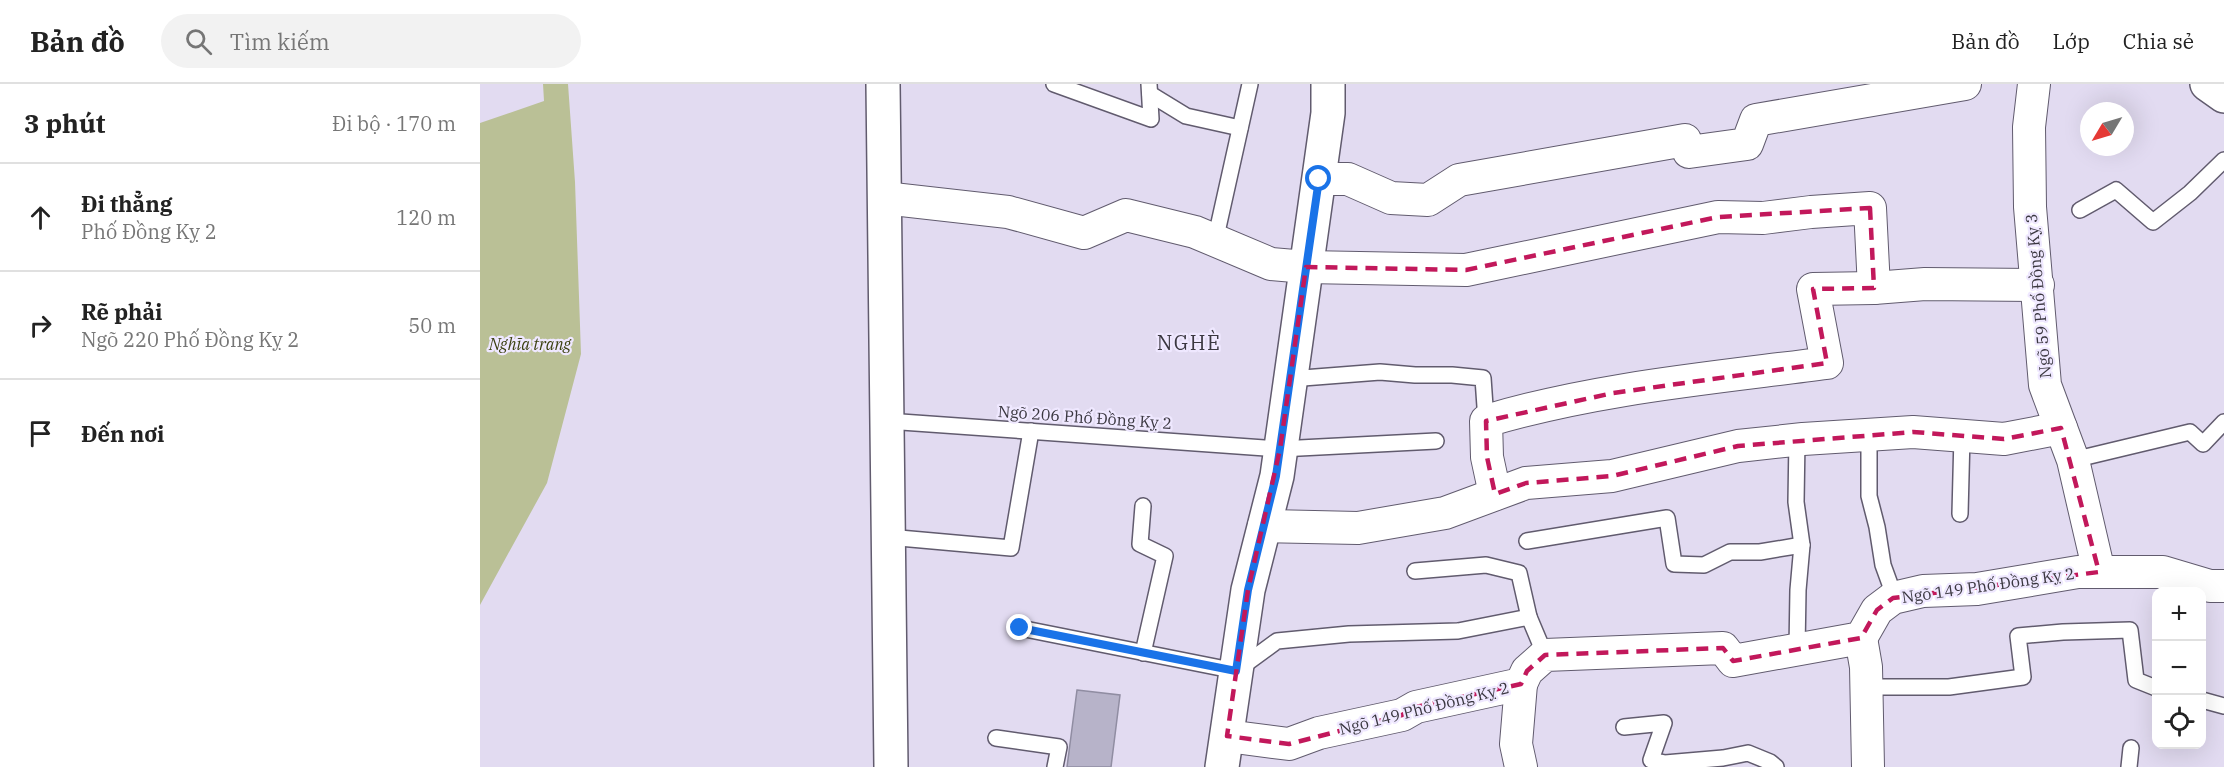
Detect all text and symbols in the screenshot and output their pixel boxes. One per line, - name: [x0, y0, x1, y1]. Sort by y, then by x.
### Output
- search box: [161, 14, 581, 68]
- text: Bản đồ: [30, 23, 125, 60]
- icon: search: [182, 25, 215, 58]
- text: Tìm kiếm: [230, 27, 330, 56]
- text: Bản đồ: [1951, 27, 2020, 55]
- text: Lớp: [2053, 27, 2090, 55]
- text: Chia sẻ: [2123, 27, 2194, 55]
- north arrow: [2080, 102, 2134, 156]
- text: 3 phút: [24, 106, 106, 140]
- text: Đi bộ · 170 m: [332, 110, 456, 137]
- route start: [1305, 165, 1331, 191]
- text: Đi thẳng: [81, 189, 173, 218]
- icon: ahead: [24, 201, 57, 234]
- text: 120 m: [396, 204, 456, 231]
- street label: Ngõ 59 Phố Đồng Kỵ 3: [2021, 213, 2055, 379]
- text: Phố Đồng Kỵ 2: [81, 218, 217, 245]
- text: Rẽ phải: [81, 297, 162, 326]
- icon: right: [24, 309, 57, 342]
- text: 50 m: [408, 312, 456, 339]
- text: Ngõ 220 Phố Đồng Kỵ 2: [81, 326, 299, 353]
- district label: NGHÈ: [1157, 329, 1221, 356]
- park label: Nghĩa trang: [488, 334, 571, 354]
- street label: Ngõ 206 Phố Đồng Kỵ 2: [997, 401, 1173, 433]
- icon: arrive: [24, 417, 57, 450]
- text: Đến nơi: [81, 419, 164, 448]
- street label: Ngõ 149 Phố Đồng Kỵ 2: [1900, 563, 2076, 607]
- map controls: [2152, 587, 2206, 749]
- button: +: [2152, 587, 2206, 641]
- route end: [1006, 614, 1032, 640]
- button: −: [2152, 641, 2206, 695]
- street label: Ngõ 149 Phố Đồng Kỵ 2: [1337, 677, 1511, 739]
- button: locate: [2152, 695, 2206, 749]

